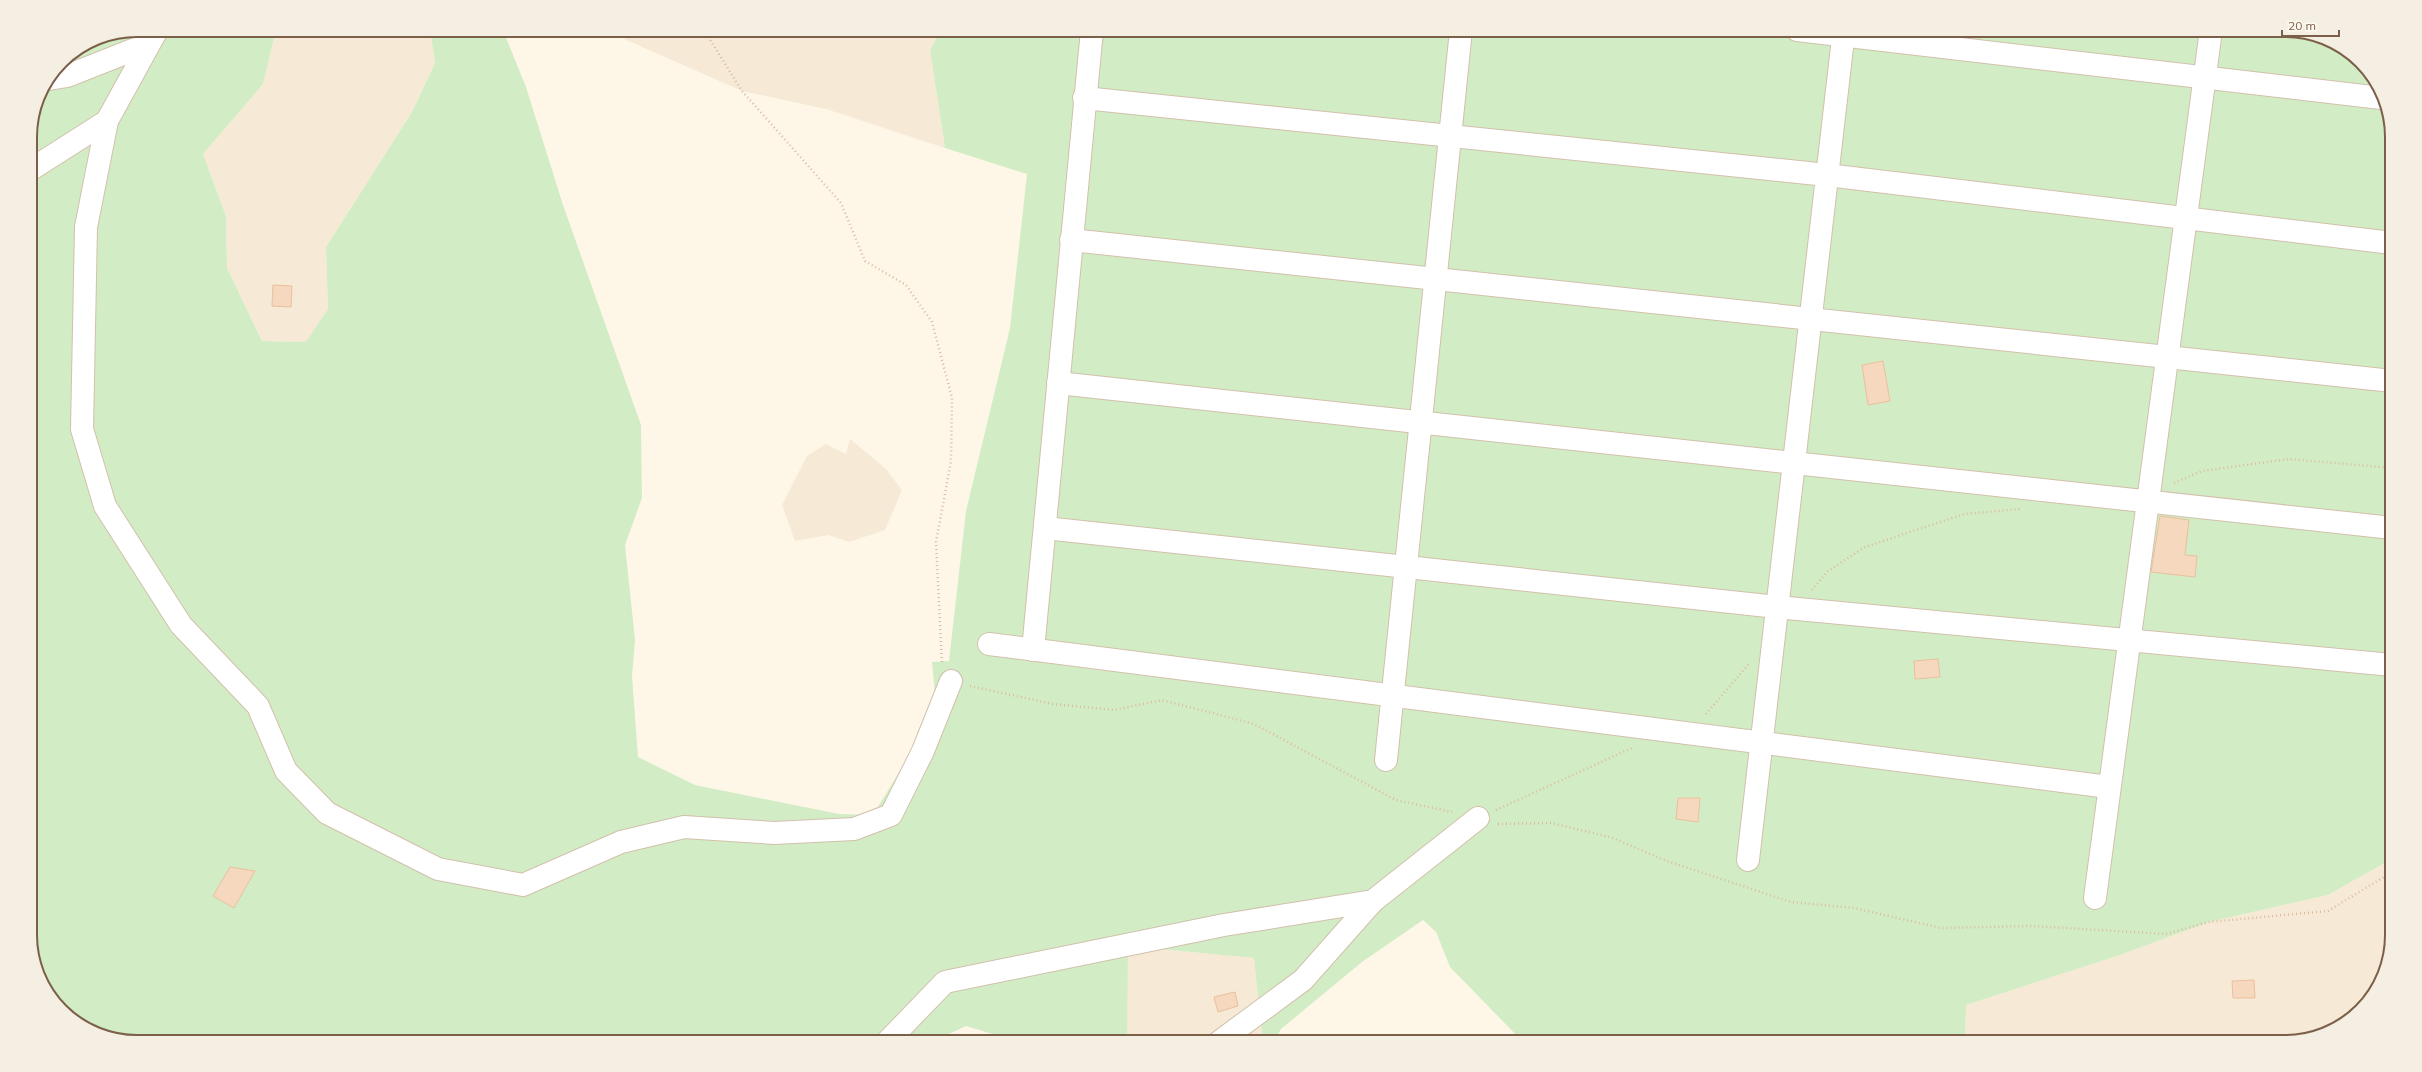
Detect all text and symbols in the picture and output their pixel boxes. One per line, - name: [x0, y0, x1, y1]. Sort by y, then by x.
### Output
- scale bar: [2282, 12, 2339, 38]
- text: 20 m: [2288, 18, 2316, 33]

